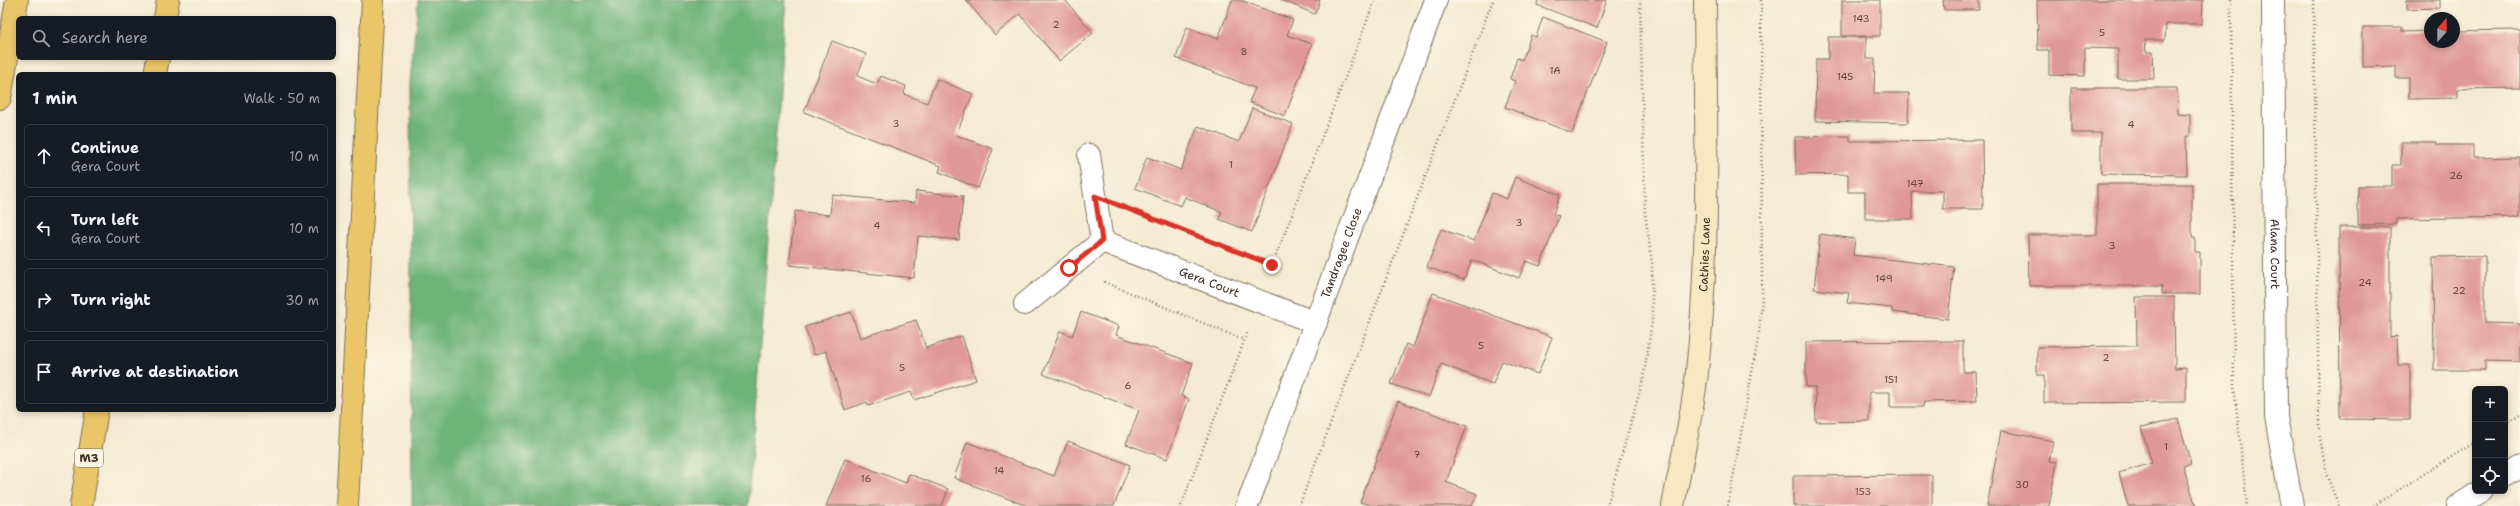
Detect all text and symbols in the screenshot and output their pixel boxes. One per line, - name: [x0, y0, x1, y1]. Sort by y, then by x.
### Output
- house number: 143: [1852, 12, 1870, 25]
- north arrow: [2424, 12, 2460, 48]
- search box: [16, 16, 336, 60]
- house number: 2: [1053, 18, 1060, 31]
- house number: 5: [2099, 26, 2105, 39]
- icon: search: [30, 27, 52, 49]
- text: Search here: [62, 28, 148, 48]
- house number: 8: [1241, 45, 1248, 58]
- house number: 1A: [1549, 64, 1561, 77]
- house number: 145: [1837, 70, 1853, 83]
- text: 1 min: [32, 87, 77, 109]
- text: Walk · 50 m: [243, 90, 320, 107]
- house number: 3: [893, 117, 900, 130]
- house number: 4: [2128, 118, 2135, 131]
- text: Continue: [71, 138, 139, 158]
- icon: ahead: [33, 145, 55, 167]
- text: 10 m: [289, 148, 319, 165]
- text: Gera Court: [71, 158, 140, 175]
- house number: 1: [1229, 158, 1233, 171]
- house number: 26: [2449, 169, 2463, 182]
- house number: 147: [1906, 177, 1924, 190]
- street label: Tandragee Close: [1317, 205, 1366, 301]
- text: Turn left: [71, 210, 139, 230]
- house number: 3: [1516, 216, 1523, 229]
- icon: left: [33, 217, 55, 239]
- street label: Cathies Lane: [1695, 217, 1714, 292]
- house number: 4: [874, 219, 881, 232]
- street label: Alana Court: [2267, 219, 2283, 289]
- text: 10 m: [289, 220, 319, 237]
- text: Gera Court: [71, 230, 140, 247]
- house number: 3: [2109, 239, 2116, 252]
- route end: [1263, 256, 1281, 274]
- route start: [1060, 259, 1078, 277]
- street label: Gera Court: [1177, 263, 1242, 301]
- house number: 149: [1875, 272, 1893, 285]
- house number: 24: [2358, 276, 2372, 289]
- house number: 22: [2452, 284, 2466, 297]
- icon: right: [33, 289, 55, 311]
- text: Turn right: [71, 290, 151, 310]
- text: 30 m: [285, 292, 319, 309]
- house number: 5: [1478, 339, 1484, 352]
- house number: 2: [2103, 351, 2110, 364]
- icon: arrive: [33, 361, 55, 383]
- house number: 5: [899, 361, 905, 374]
- text: Arrive at destination: [71, 362, 239, 382]
- house number: 151: [1884, 373, 1898, 386]
- house number: 6: [1125, 379, 1132, 392]
- map controls: [2472, 386, 2508, 494]
- button: +: [2472, 386, 2508, 422]
- button: −: [2472, 422, 2508, 458]
- house number: 1: [2164, 440, 2168, 453]
- house number: 7: [1414, 448, 1421, 461]
- road number: M3: [75, 449, 103, 467]
- button: locate: [2472, 458, 2508, 494]
- house number: 14: [994, 464, 1004, 477]
- house number: 16: [861, 472, 871, 485]
- house number: 30: [2015, 478, 2029, 491]
- house number: 153: [1855, 485, 1871, 498]

